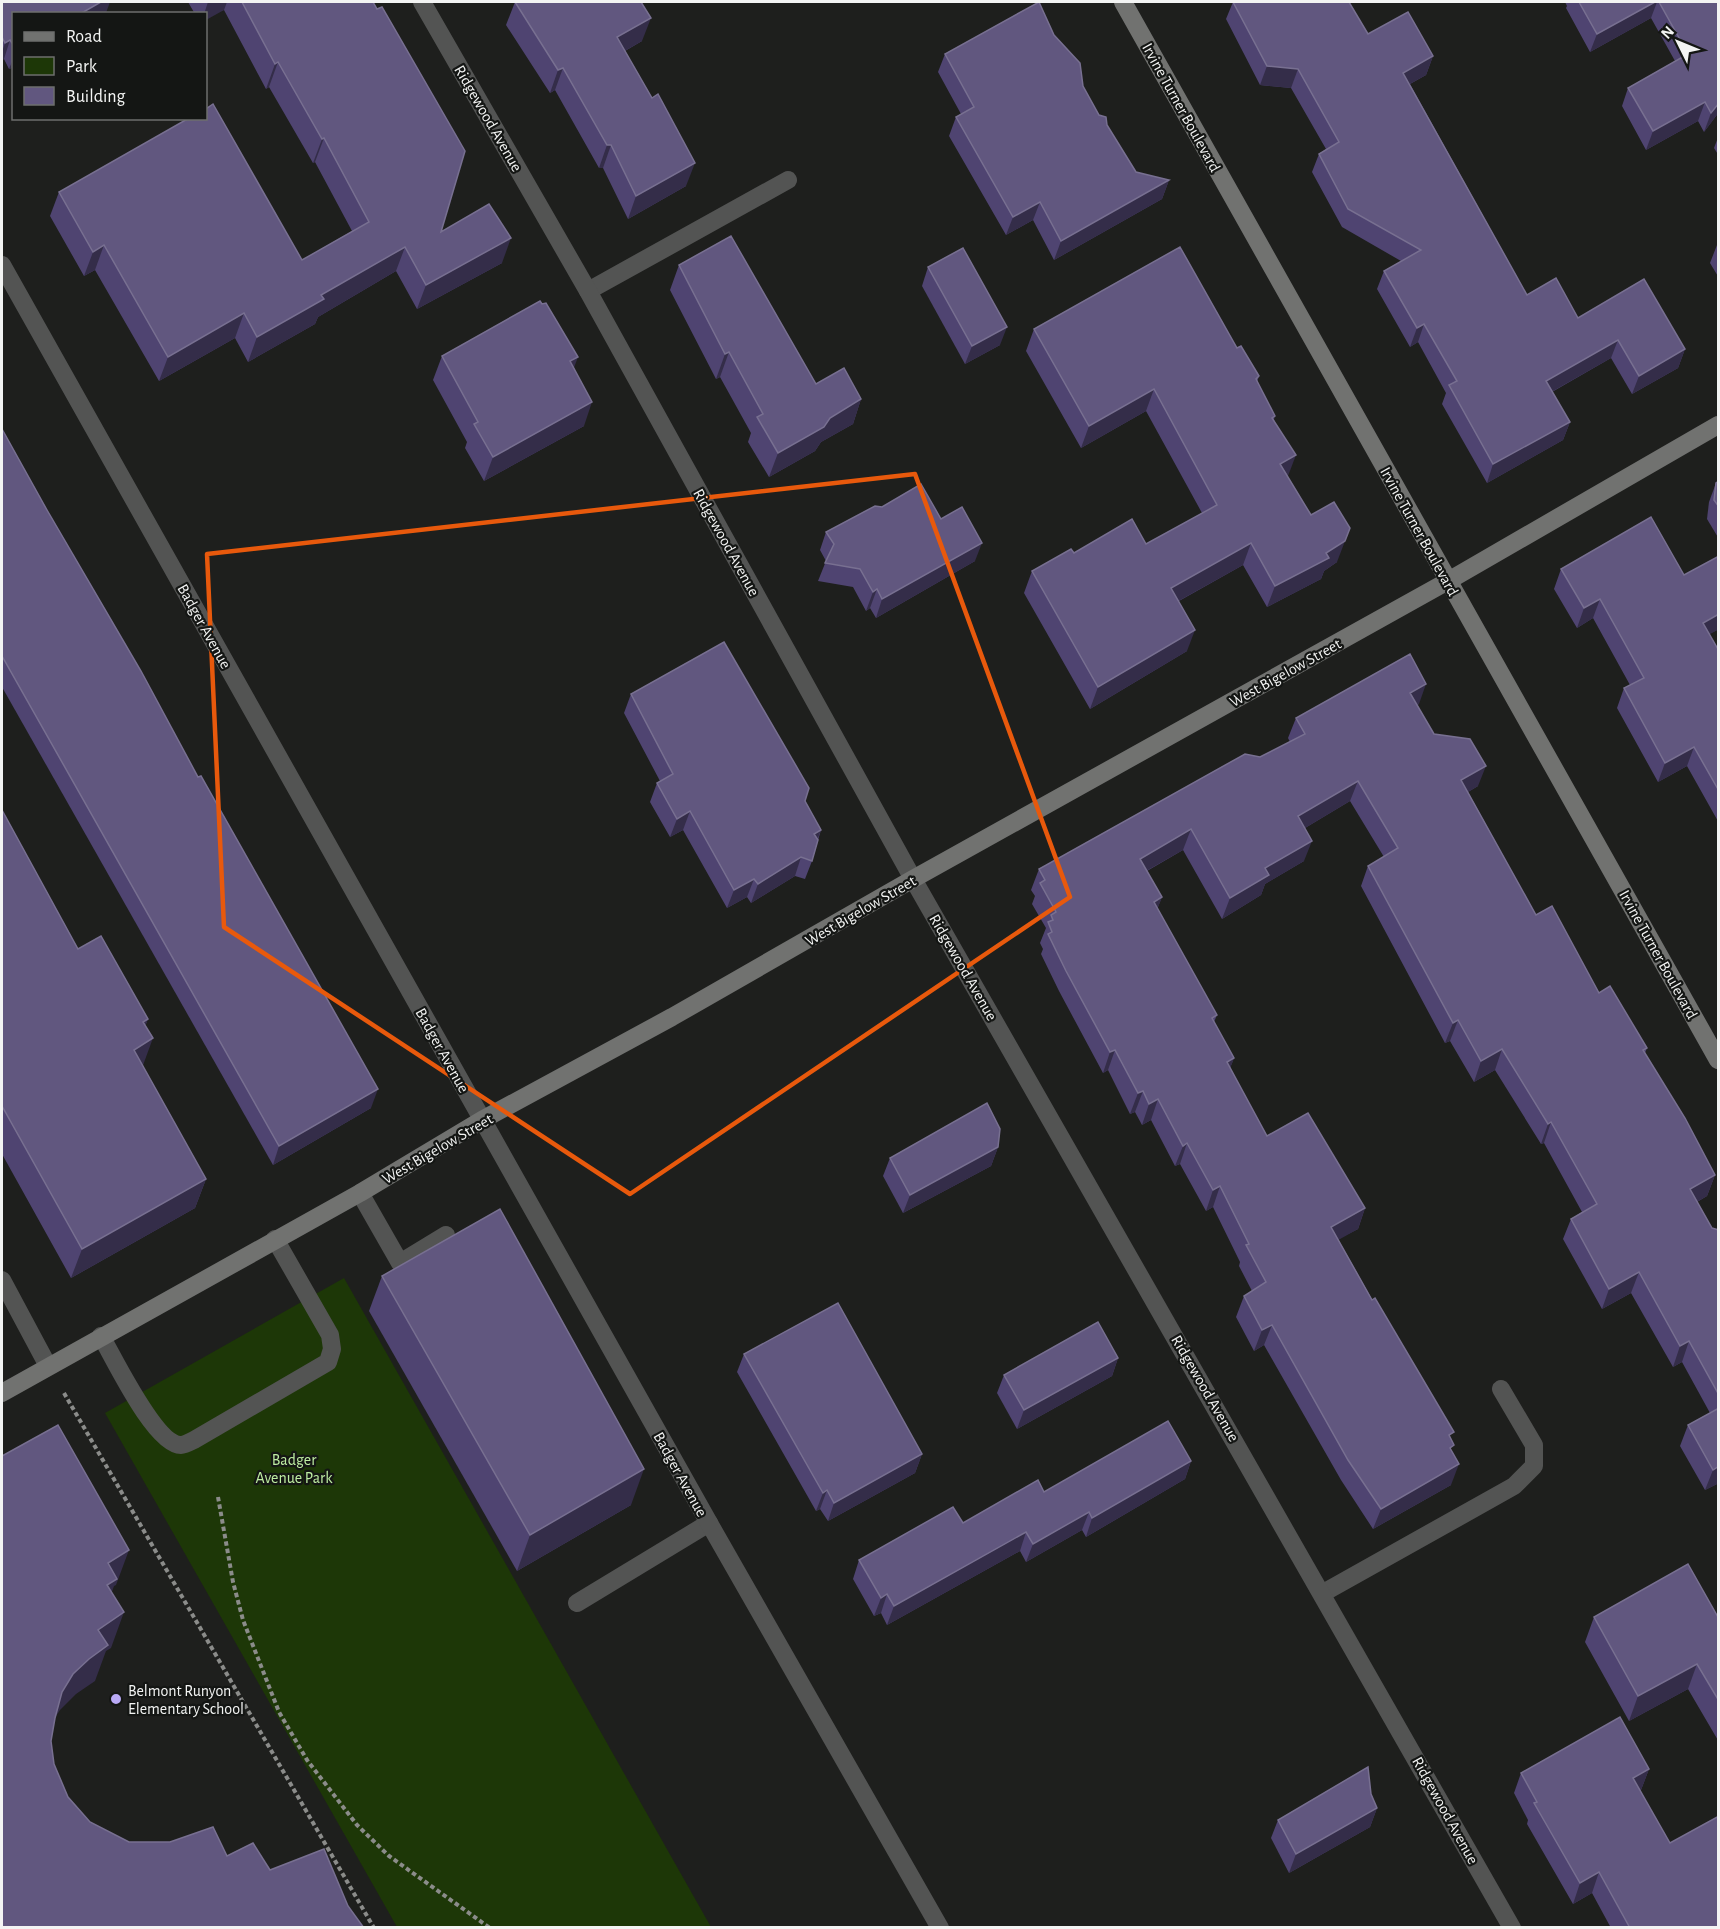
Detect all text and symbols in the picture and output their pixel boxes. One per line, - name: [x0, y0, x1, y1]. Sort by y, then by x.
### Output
- legend: [12, 12, 207, 120]
- north arrow: [1648, 12, 1708, 72]
- text: N: [1658, 23, 1677, 42]
- text: Road: [66, 28, 102, 46]
- street label: Irvine Turner Boulevard: [1139, 40, 1223, 175]
- text: Park: [66, 58, 98, 76]
- street label: Ridgewood Avenue: [451, 63, 525, 174]
- text: Building: [66, 88, 126, 106]
- street label: Irvine Turner Boulevard: [1377, 464, 1461, 599]
- street label: Ridgewood Avenue: [690, 486, 762, 599]
- street label: Badger Avenue: [174, 582, 234, 671]
- street label: West Bigelow Street: [1227, 636, 1344, 710]
- street label: West Bigelow Street: [802, 873, 919, 949]
- street label: Irvine Turner Boulevard: [1616, 887, 1700, 1022]
- street label: Ridgewood Avenue: [926, 912, 1000, 1023]
- street label: Badger Avenue: [412, 1006, 472, 1095]
- street label: West Bigelow Street: [379, 1111, 496, 1187]
- street label: Ridgewood Avenue: [1168, 1333, 1242, 1444]
- street label: Badger Avenue: [650, 1430, 710, 1519]
- park label: Badger Avenue Park: [256, 1452, 333, 1486]
- place label: Belmont Runyon Elementary School: [128, 1683, 244, 1718]
- marker: Belmont Runyon Elementary School: [109, 1692, 123, 1706]
- street label: Ridgewood Avenue: [1409, 1754, 1481, 1867]

